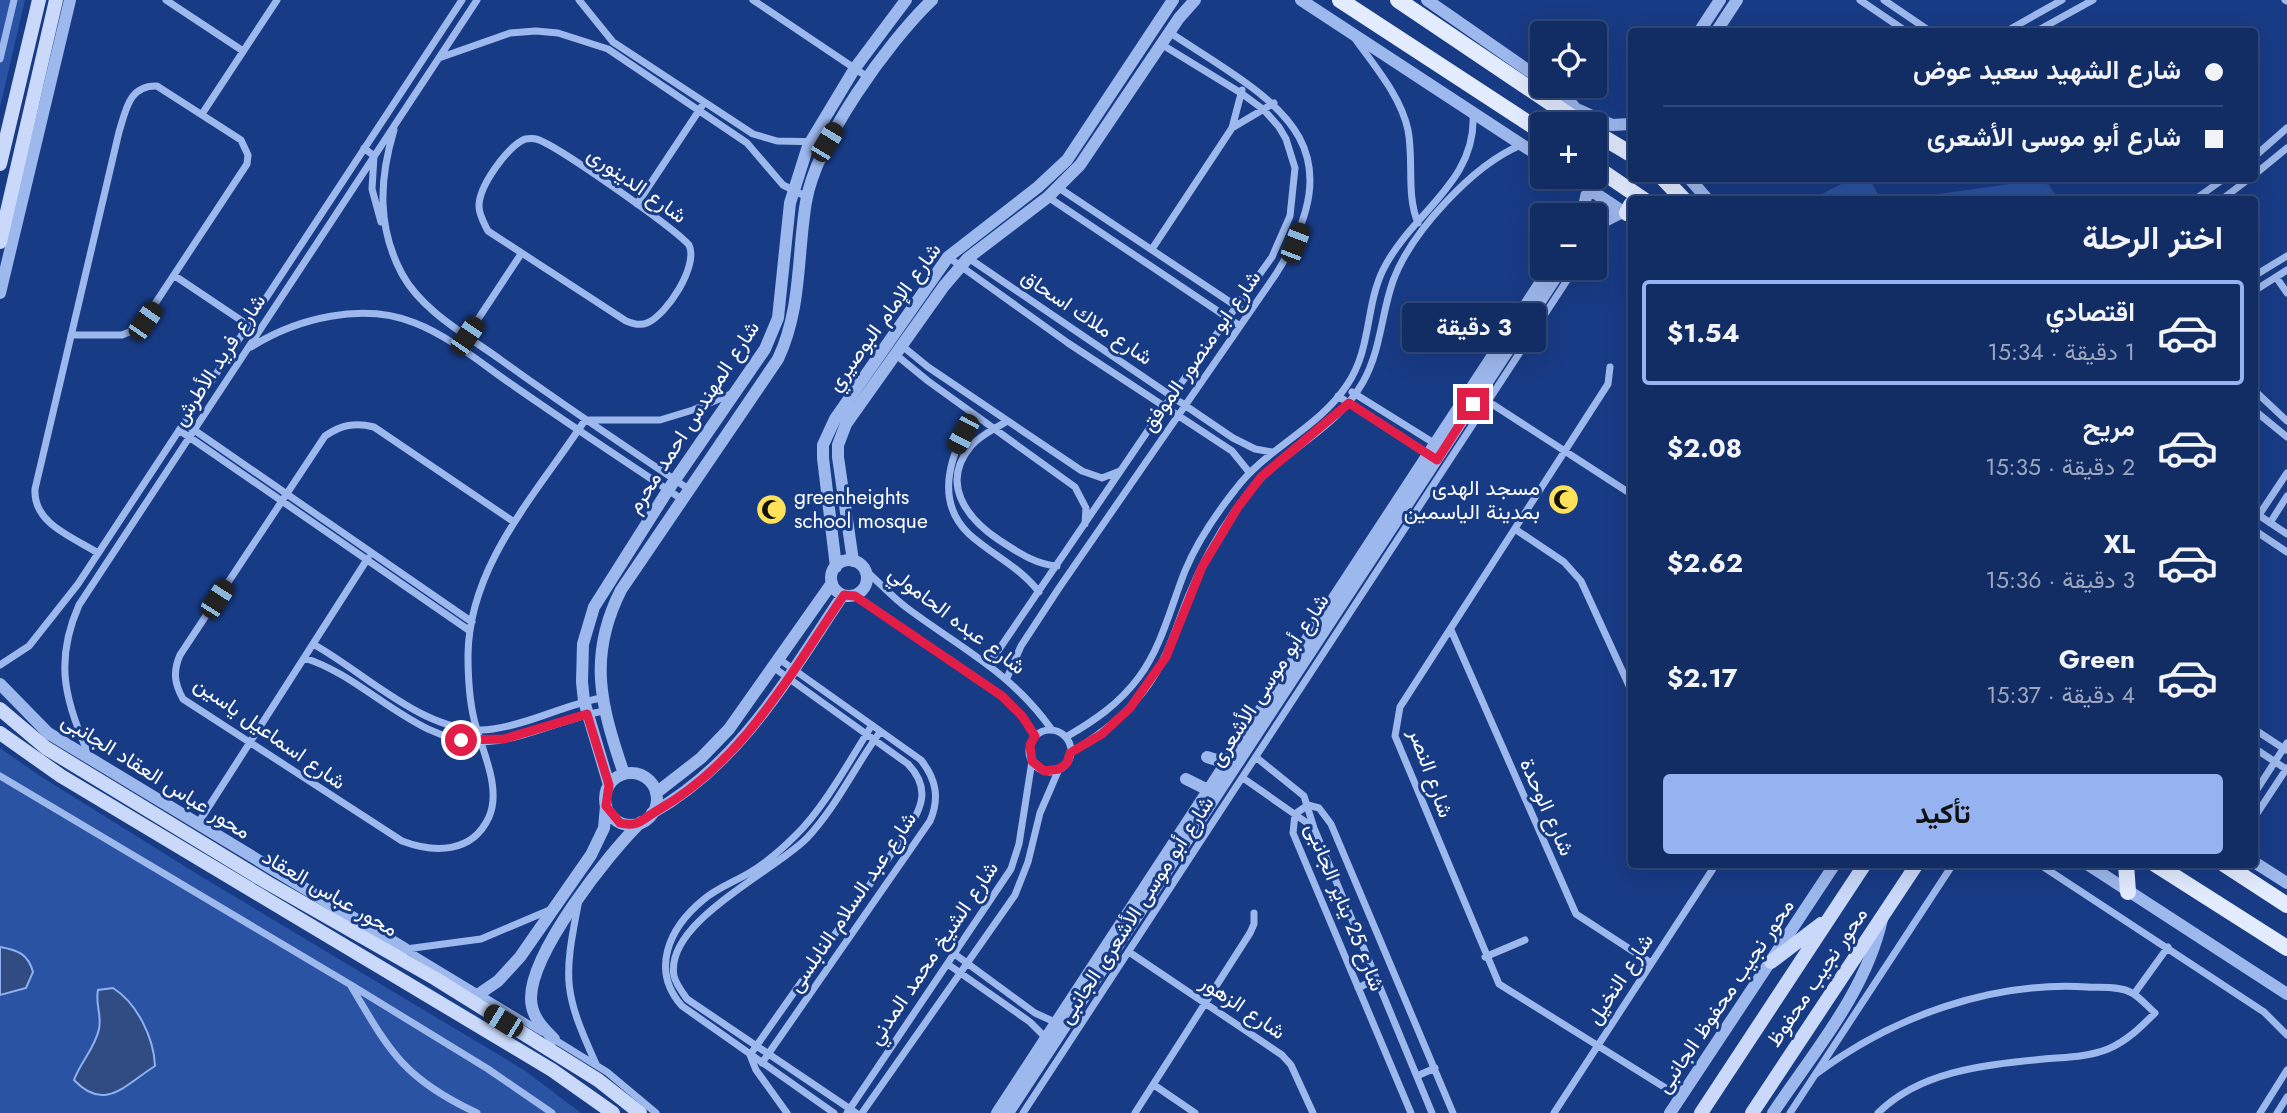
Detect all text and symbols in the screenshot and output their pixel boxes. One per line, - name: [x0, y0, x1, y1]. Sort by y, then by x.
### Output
- map controls: [1530, 21, 1607, 280]
- button: locate: [1530, 21, 1607, 98]
- text: شارع الشهيد سعيد عوض: [1913, 51, 2181, 89]
- button: +: [1530, 112, 1607, 189]
- text: شارع أبو موسى الأشعرى: [1927, 118, 2181, 156]
- car: [808, 119, 847, 165]
- street label: شارع الدينورى: [581, 140, 693, 230]
- button: −: [1530, 203, 1607, 280]
- text: اختر الرحلة: [2082, 215, 2223, 261]
- car: [1278, 220, 1313, 266]
- street label: شارع الإمام البوصيري: [820, 237, 950, 399]
- street label: شارع ملاك اسحاق: [1015, 262, 1159, 372]
- street label: شارع ابو منصور الموفق: [1134, 264, 1268, 438]
- street label: شارع فريد الأطرش: [165, 288, 273, 432]
- text: اقتصادي: [2046, 293, 2135, 331]
- car: [125, 298, 166, 344]
- icon: car: [2156, 301, 2219, 364]
- callout: 3 دقيقة: [1401, 302, 1545, 352]
- text: 3 دقيقة: [1436, 310, 1512, 344]
- car: [447, 313, 488, 359]
- text: $1.54: [1667, 314, 1740, 352]
- street label: شارع المهندس احمد محرم: [619, 315, 767, 519]
- text: 1 دقيقة · 15:34: [1988, 335, 2135, 369]
- route end: [1457, 388, 1489, 420]
- text: مريح: [2083, 408, 2135, 446]
- car: [944, 411, 983, 457]
- icon: car: [2156, 416, 2219, 479]
- text: $2.08: [1667, 429, 1742, 467]
- text: 2 دقيقة · 15:35: [1985, 450, 2135, 484]
- place label: مسجد الهدى بمدينة الياسمين: [1404, 473, 1540, 527]
- place label: greenheights school mosque: [794, 482, 928, 536]
- mosque icon: مسجد الهدى بمدينة الياسمين: [1546, 483, 1580, 517]
- mosque icon: greenheights school mosque: [754, 492, 788, 526]
- text: XL: [2103, 525, 2135, 563]
- icon: car: [2156, 531, 2219, 594]
- text: $2.62: [1667, 544, 1743, 582]
- street label: شارع عبده الحامولي: [881, 558, 1032, 683]
- text: 3 دقيقة · 15:36: [1986, 563, 2135, 597]
- car: [197, 576, 238, 622]
- street label: شارع أبو موسى الأشعرى: [1202, 588, 1336, 772]
- text: Green: [2059, 640, 2135, 678]
- icon: car: [2156, 646, 2219, 709]
- text: $2.17: [1667, 659, 1738, 697]
- street label: شارع اسماعيل ياسين: [188, 669, 352, 797]
- text: 4 دقيقة · 15:37: [1986, 678, 2135, 712]
- street label: محور عباس العقاد الجانبى: [56, 706, 256, 846]
- street label: شارع النصر: [1401, 723, 1461, 822]
- route start: [445, 724, 477, 756]
- street label: شارع الوحدة: [1512, 753, 1582, 861]
- button: تأكيد: [1663, 774, 2223, 854]
- street label: شارع أبو موسى الأشعرى الجانبى: [1051, 790, 1221, 1030]
- street label: شارع عبد السلام النابلسى: [780, 806, 924, 998]
- street label: شارع 25 يناير الجانبى: [1298, 818, 1392, 996]
- street label: محور عباس العقاد: [257, 842, 403, 944]
- street label: شارع الشيخ محمد المدني: [860, 855, 1007, 1052]
- street label: محور نجيب محفوظ الجانبى: [1649, 893, 1801, 1099]
- street label: محور نجيب محفوظ: [1759, 901, 1875, 1053]
- street label: شارع النخيل: [1579, 928, 1661, 1030]
- street label: شارع الزهور: [1194, 967, 1292, 1047]
- car: [480, 1001, 527, 1041]

